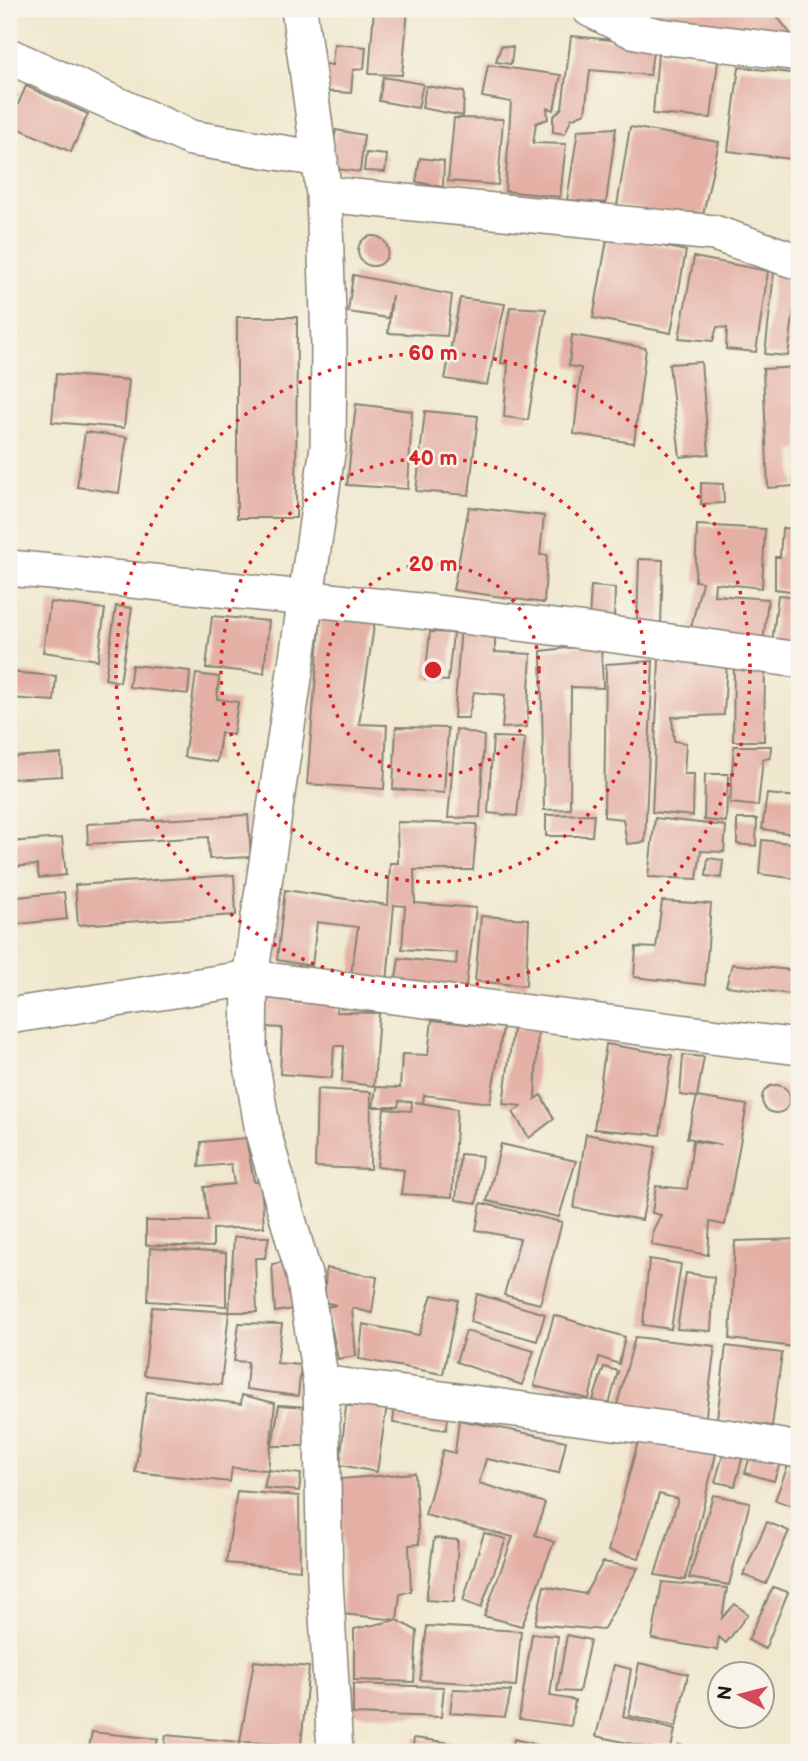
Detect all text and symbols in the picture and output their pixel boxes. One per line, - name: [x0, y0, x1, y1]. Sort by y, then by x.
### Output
- text: 60 m: [408, 341, 458, 366]
- text: 40 m: [408, 446, 458, 471]
- text: 20 m: [409, 552, 457, 577]
- centre of rings: [421, 658, 445, 682]
- north arrow: [706, 1660, 776, 1730]
- text: N: [713, 1685, 738, 1702]

